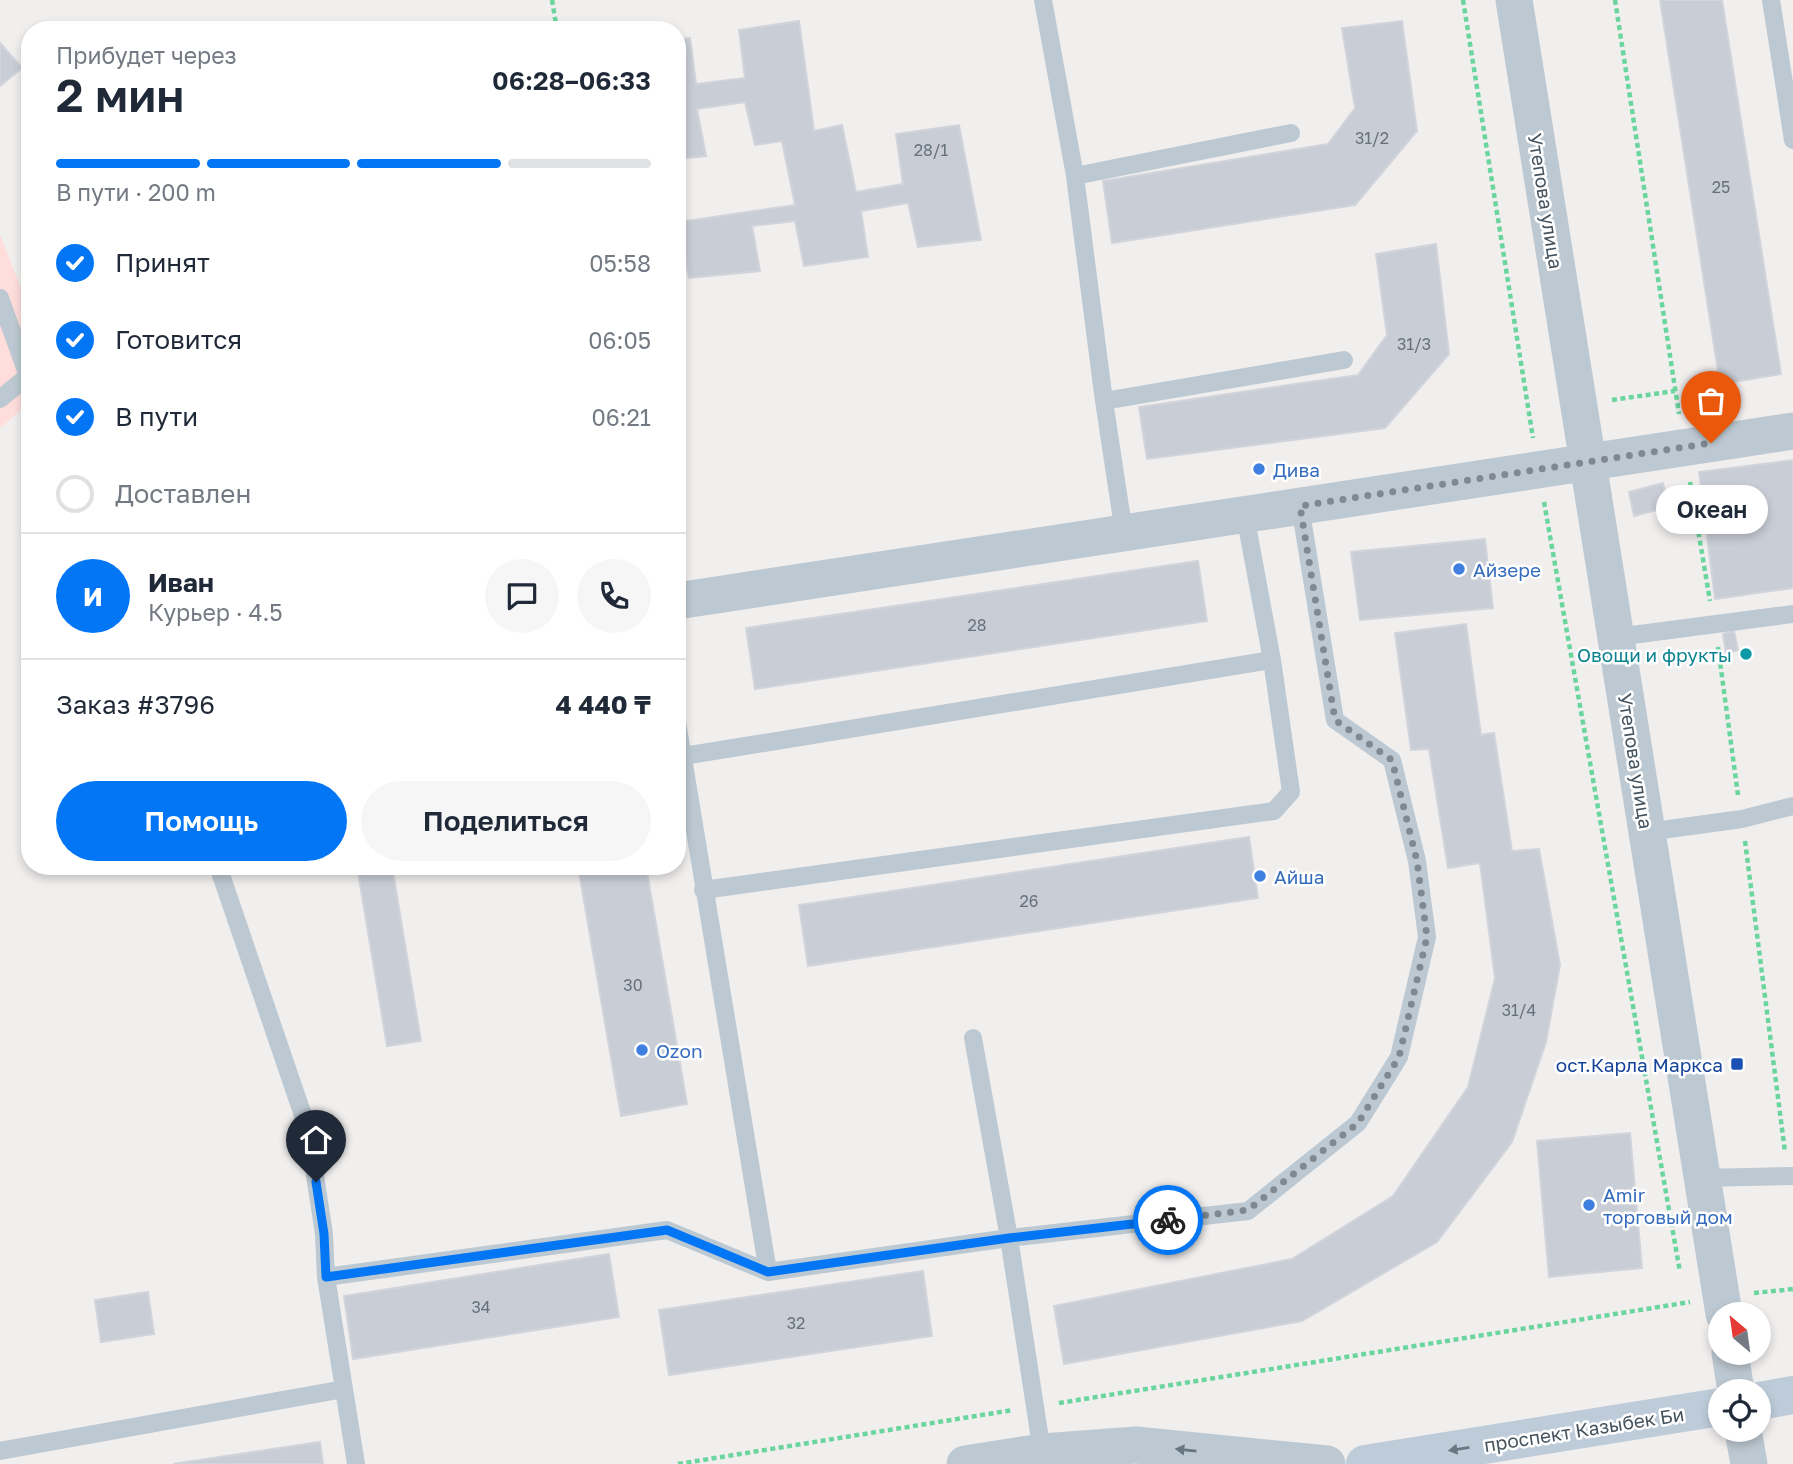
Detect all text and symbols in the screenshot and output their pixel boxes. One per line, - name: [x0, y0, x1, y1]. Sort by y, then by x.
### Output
- text: Прибудет через: [56, 41, 237, 69]
- text: 06:28–06:33: [492, 65, 651, 96]
- text: 2 мин: [56, 67, 184, 122]
- house number: 31/2: [1355, 128, 1389, 148]
- street label: Утепова улица: [1524, 131, 1568, 271]
- house number: 28/1: [914, 140, 948, 160]
- house number: 25: [1712, 177, 1730, 197]
- text: В пути · 200 m: [56, 178, 216, 206]
- icon: check: [56, 244, 94, 282]
- text: Принят: [115, 247, 210, 278]
- text: 05:58: [589, 249, 651, 277]
- icon: check: [56, 321, 94, 359]
- text: Готовится: [115, 324, 242, 355]
- text: 06:05: [588, 326, 651, 354]
- house number: 31/3: [1397, 334, 1431, 354]
- pin: [1681, 371, 1741, 443]
- icon: bag: [1692, 382, 1730, 420]
- icon: check: [56, 398, 94, 436]
- text: В пути: [115, 401, 198, 432]
- text: 06:21: [591, 403, 651, 431]
- place label: Дива: [1273, 458, 1320, 481]
- marker: Дива: [1251, 461, 1267, 477]
- text: Доставлен: [115, 478, 251, 509]
- callout: Океан: [1655, 485, 1767, 534]
- text: Океан: [1677, 495, 1747, 523]
- place label: Айзере: [1473, 558, 1541, 581]
- button: chat: [485, 559, 559, 633]
- button: phone: [577, 559, 651, 633]
- marker: Айзере: [1451, 561, 1467, 577]
- text: Иван: [148, 567, 214, 598]
- text: И: [83, 581, 103, 612]
- text: Курьер · 4.5: [148, 598, 283, 626]
- house number: 28: [967, 615, 987, 635]
- place label: Овощи и фрукты: [1577, 643, 1732, 666]
- marker: Овощи и фрукты: [1738, 646, 1754, 662]
- text: Заказ #3796: [56, 689, 215, 720]
- text: 4 440 ₸: [555, 689, 651, 720]
- street label: Утепова улица: [1614, 691, 1658, 831]
- button: Помощь: [56, 781, 347, 861]
- button: Поделиться: [361, 781, 651, 861]
- place label: Айша: [1274, 865, 1324, 888]
- marker: Айша: [1252, 868, 1268, 884]
- house number: 26: [1020, 891, 1038, 911]
- house number: 30: [623, 975, 643, 995]
- house number: 31/4: [1502, 1000, 1536, 1020]
- place label: Ozon: [656, 1039, 703, 1062]
- marker: Ozon: [634, 1042, 650, 1058]
- place label: ост.Карла Маркса: [1556, 1053, 1723, 1076]
- marker: ост.Карла Маркса: [1729, 1056, 1745, 1072]
- pin: [286, 1110, 346, 1182]
- icon: home: [297, 1121, 335, 1159]
- place label: Amir торговый дом: [1603, 1183, 1733, 1228]
- courier: [1133, 1185, 1203, 1255]
- marker: Amir торговый дом: [1581, 1197, 1597, 1213]
- icon: bike: [1149, 1201, 1187, 1239]
- house number: 34: [471, 1297, 491, 1317]
- north arrow: [1708, 1302, 1771, 1365]
- map controls: [1708, 1302, 1771, 1442]
- house number: 32: [787, 1313, 805, 1333]
- button: locate: [1708, 1379, 1771, 1442]
- street label: проспект Казыбек Би: [1482, 1402, 1686, 1456]
- one-way arrow: [1175, 1444, 1197, 1455]
- one-way arrow: [1448, 1444, 1470, 1455]

